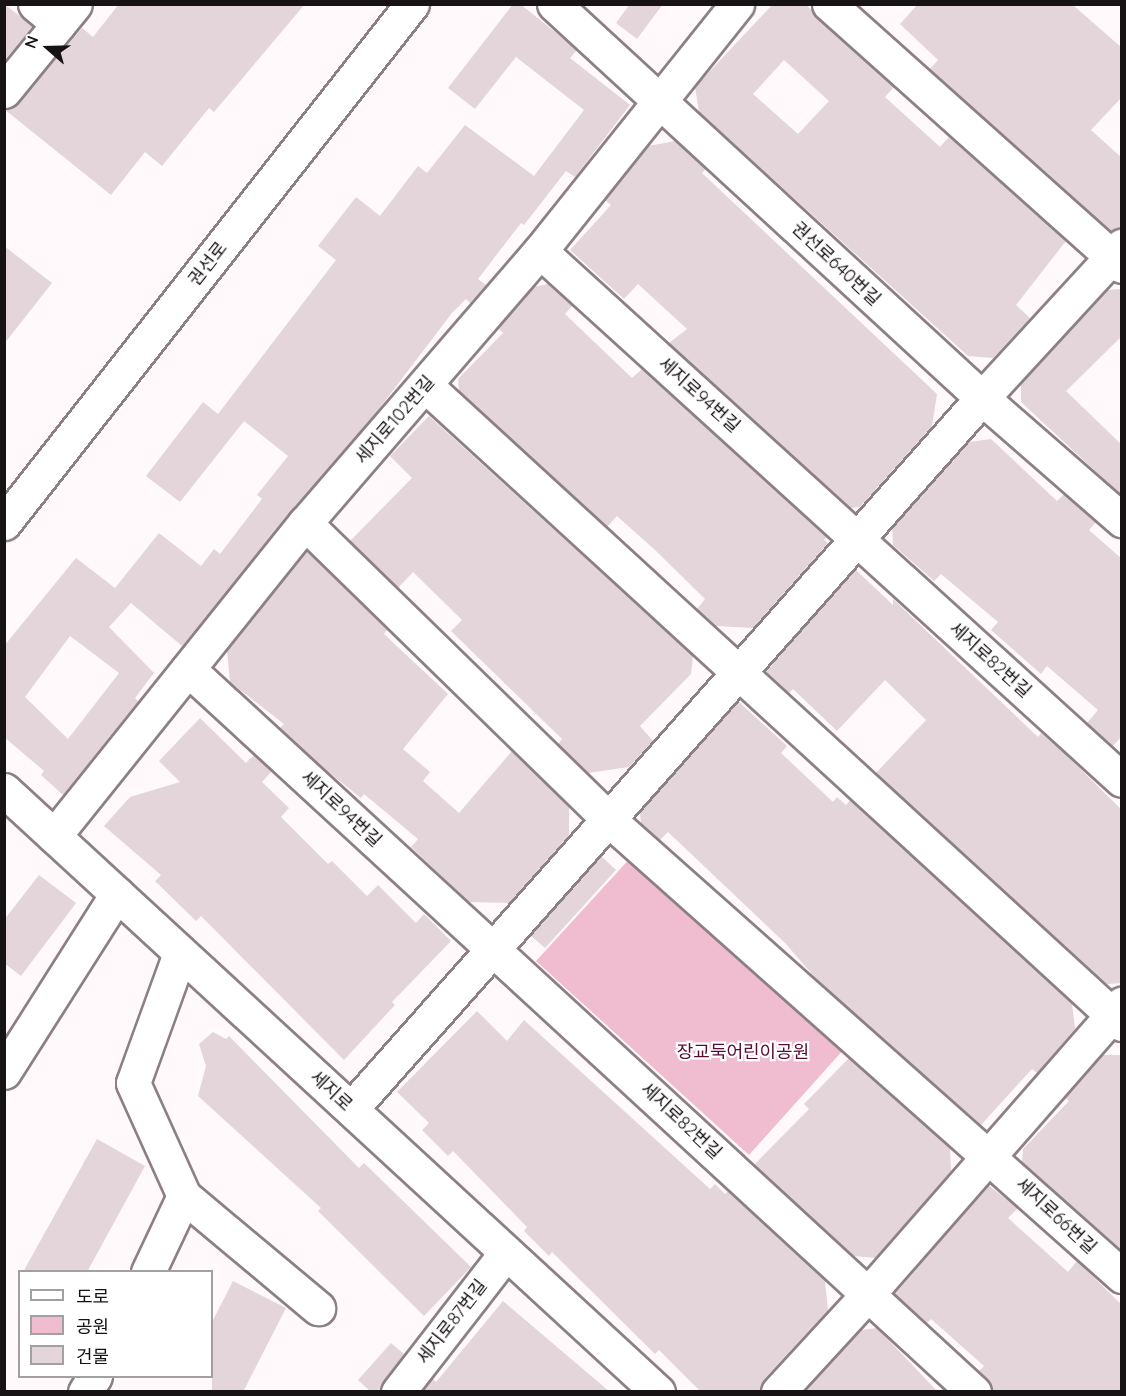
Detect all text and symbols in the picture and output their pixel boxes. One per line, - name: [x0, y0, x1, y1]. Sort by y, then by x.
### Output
- north arrow: [18, 18, 78, 78]
- text: N: [20, 33, 42, 51]
- street label: 권선로640번길: [787, 218, 885, 310]
- street label: 권선로: [184, 238, 232, 290]
- street label: 세지로94번길: [654, 353, 744, 437]
- street label: 세지로102번길: [351, 371, 439, 469]
- street label: 세지로82번길: [945, 618, 1035, 702]
- street label: 세지로94번길: [296, 766, 386, 852]
- park label: 장교둑어린이공원: [677, 1041, 809, 1063]
- street label: 세지로: [305, 1066, 357, 1116]
- street label: 세지로82번길: [636, 1078, 726, 1164]
- street label: 세지로66번길: [1011, 1173, 1101, 1259]
- legend: [18, 1270, 213, 1378]
- street label: 세지로87번길: [412, 1275, 492, 1369]
- text: 도로: [76, 1285, 109, 1308]
- text: 공원: [76, 1315, 109, 1338]
- text: 건물: [76, 1345, 109, 1368]

